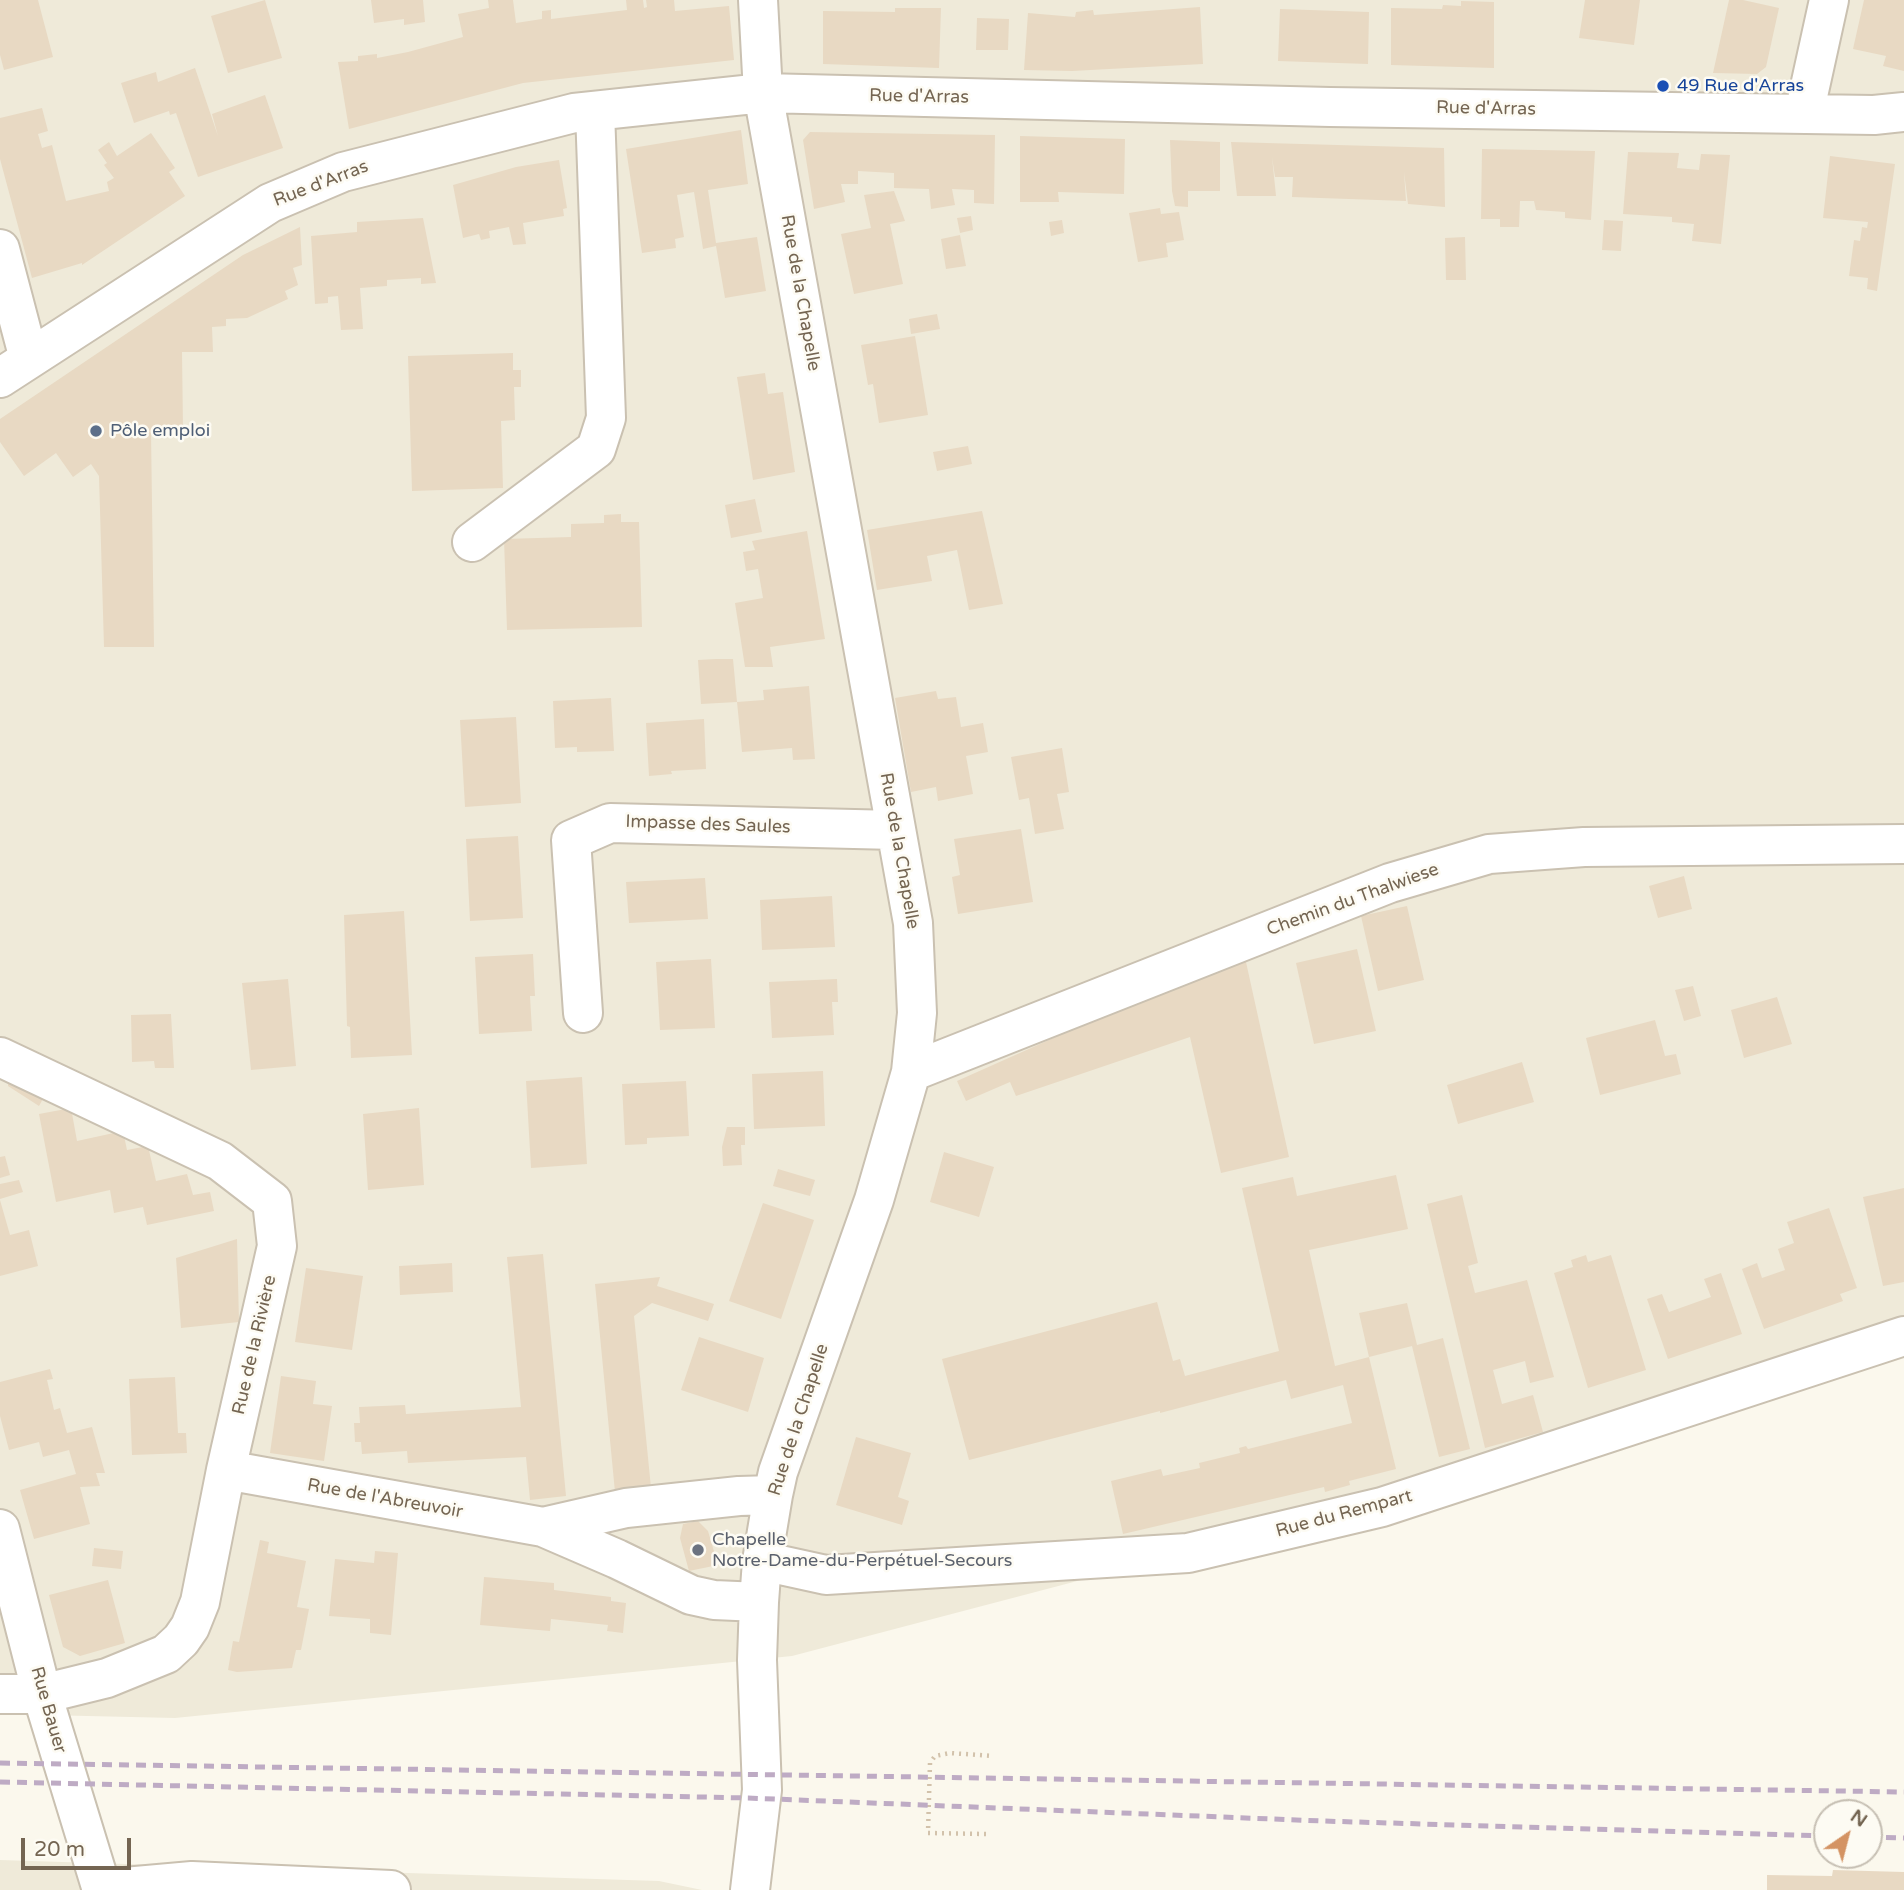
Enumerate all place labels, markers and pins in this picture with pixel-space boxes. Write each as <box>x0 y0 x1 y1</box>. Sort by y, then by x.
place label: 49 Rue d'Arras <box>1677 75 1804 97</box>
marker: 49 Rue d'Arras <box>1655 78 1671 94</box>
place label: Pôle emploi <box>110 420 210 442</box>
marker: Pôle emploi <box>88 423 104 439</box>
place label: Chapelle Notre-Dame-du-Perpétuel-Secours <box>712 1529 1012 1572</box>
marker: Chapelle Notre-Dame-du-Perpétuel-Secours <box>690 1542 706 1558</box>

